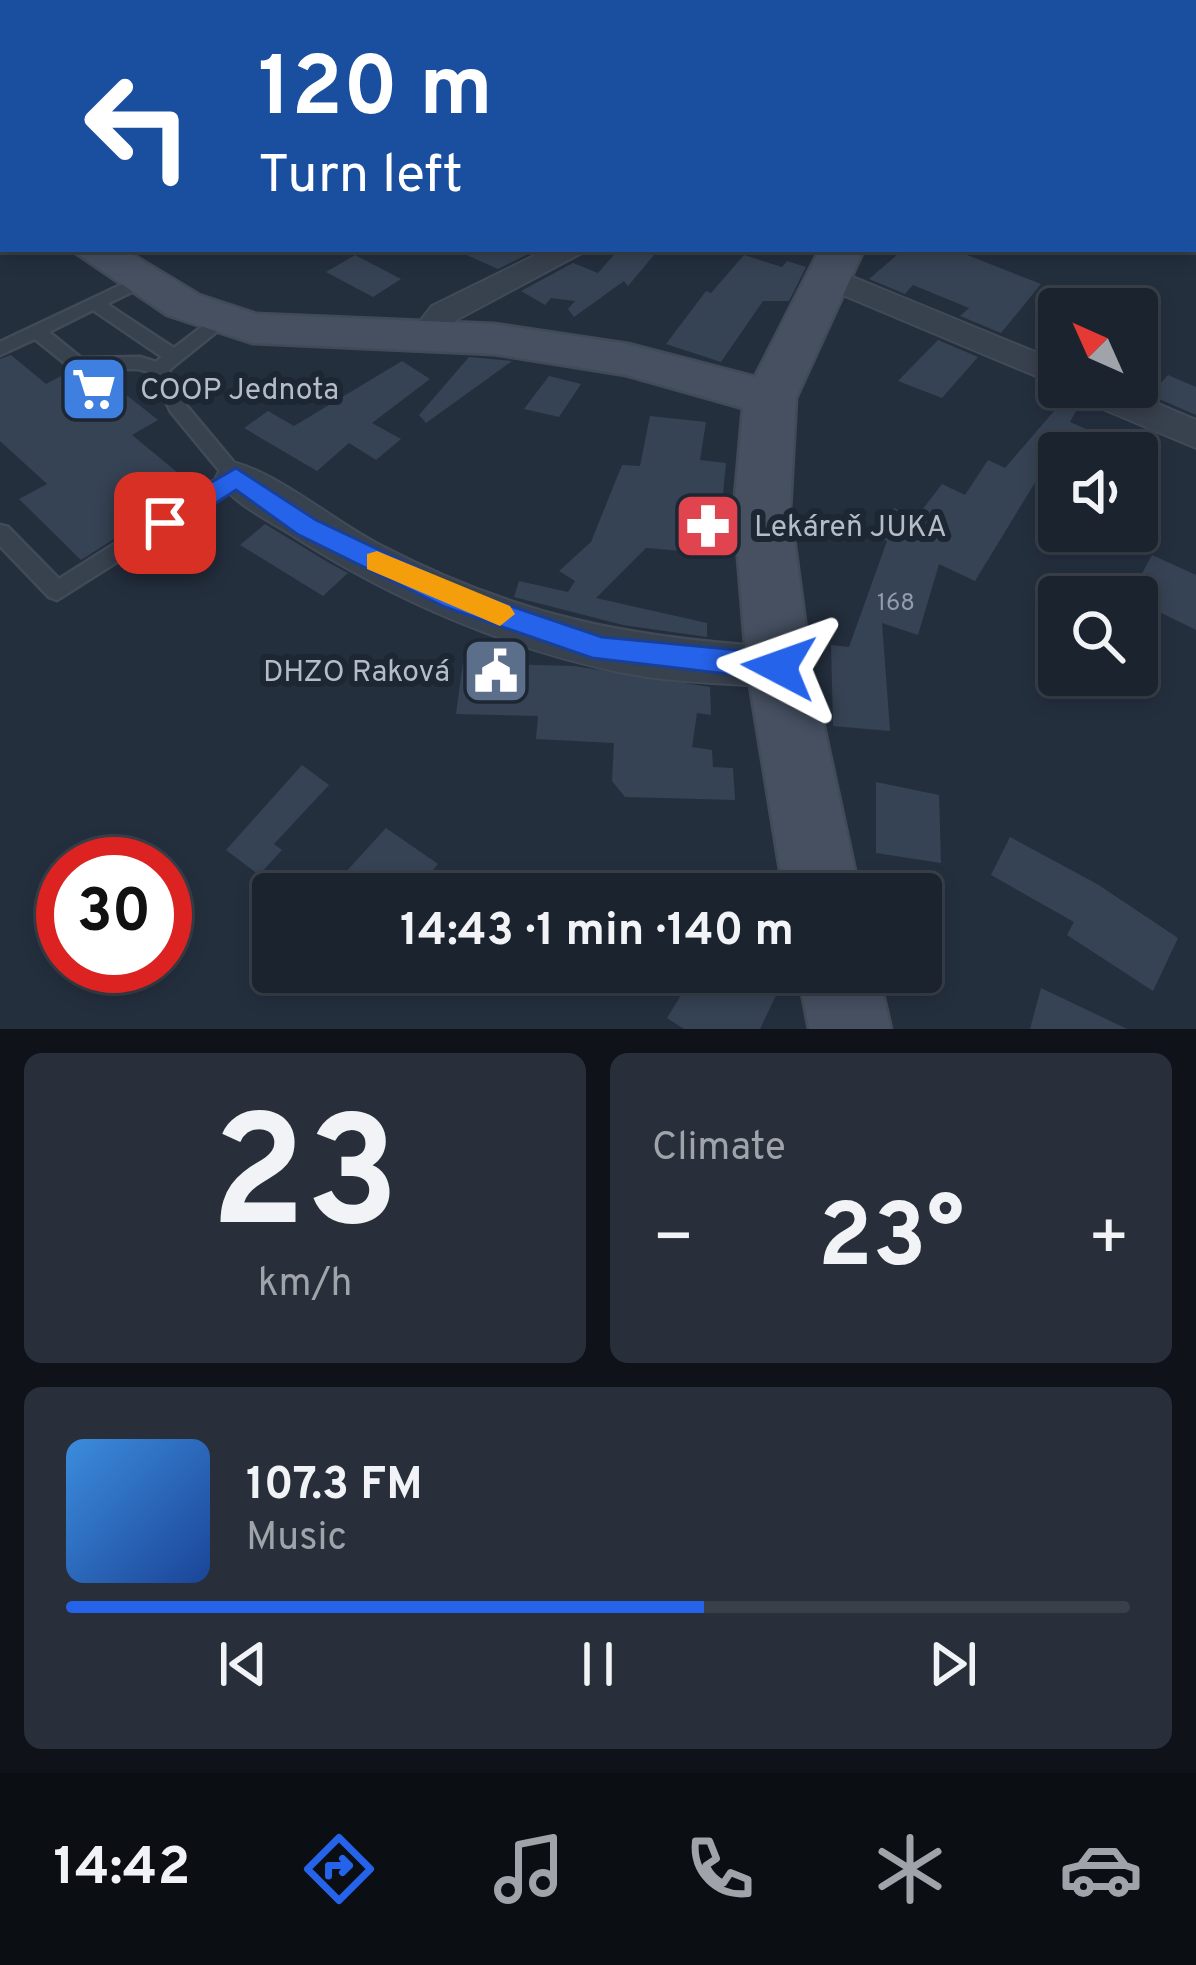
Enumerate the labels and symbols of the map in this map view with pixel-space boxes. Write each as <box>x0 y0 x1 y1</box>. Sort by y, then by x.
north arrow <box>1038 288 1158 408</box>
supermarket icon: COOP Jednota <box>59 354 129 424</box>
place label: COOP Jednota <box>140 373 339 410</box>
pin <box>114 472 216 574</box>
pharmacy icon: Lekáreň JUKA <box>673 491 743 561</box>
place label: Lekáreň JUKA <box>754 510 947 547</box>
house number: 168 <box>877 589 915 619</box>
position arrow <box>716 604 842 730</box>
public building icon: DHZO Raková <box>461 636 531 706</box>
place label: DHZO Raková <box>263 655 450 692</box>
speed limit sign: 30 <box>36 837 192 993</box>

